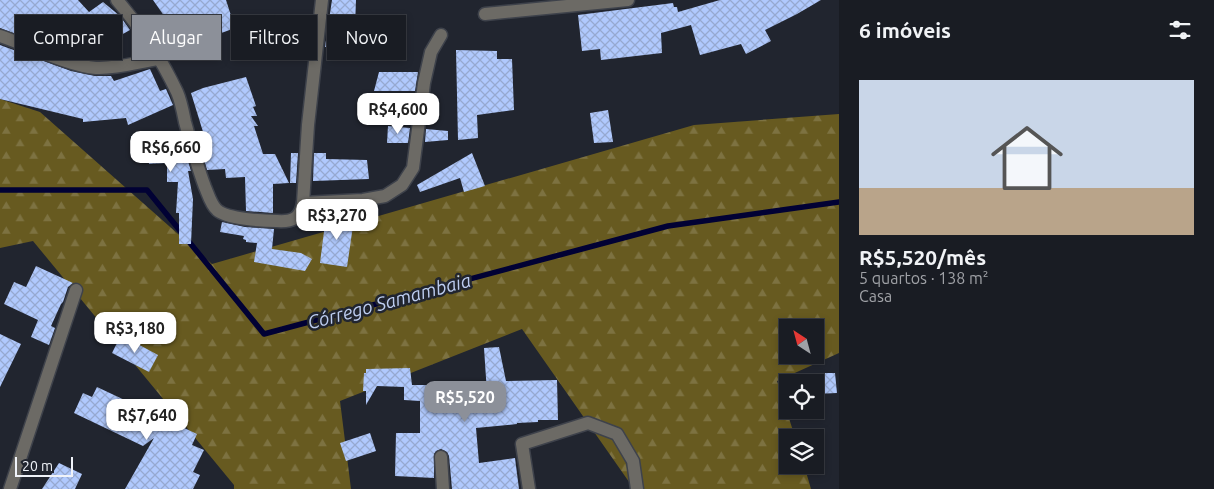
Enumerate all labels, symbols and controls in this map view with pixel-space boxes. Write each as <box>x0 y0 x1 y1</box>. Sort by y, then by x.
chip: Comprar <box>15 15 122 60</box>
chip: Alugar <box>132 15 221 60</box>
chip: Filtros <box>231 15 317 60</box>
chip: Novo <box>327 15 406 60</box>
icon: filters <box>1166 16 1194 44</box>
text: 6 imóveis <box>859 18 951 42</box>
pin: R$4,600 <box>352 92 444 135</box>
text: R$4,600 <box>368 100 428 118</box>
icon: home <box>982 113 1072 203</box>
pin: R$6,660 <box>125 130 217 173</box>
text: R$6,660 <box>141 138 201 156</box>
pin: R$3,270 <box>291 198 383 241</box>
text: R$3,270 <box>307 206 367 224</box>
text: R$5,520/mês <box>859 245 986 269</box>
water label: Córrego Samambaia <box>305 269 473 333</box>
text: 5 quartos · 138 m² <box>859 269 989 287</box>
text: Casa <box>859 287 892 305</box>
pin: R$3,180 <box>89 312 181 354</box>
text: R$3,180 <box>105 319 165 337</box>
north arrow <box>779 319 824 364</box>
map controls <box>779 319 824 474</box>
button: locate <box>779 374 824 419</box>
pin: R$5,520 <box>419 380 511 423</box>
text: R$5,520 <box>435 388 495 406</box>
pin: R$7,640 <box>101 398 193 441</box>
text: R$7,640 <box>117 406 177 424</box>
button: layers <box>779 429 824 474</box>
scale bar <box>15 454 72 477</box>
text: 20 m <box>22 458 53 474</box>

